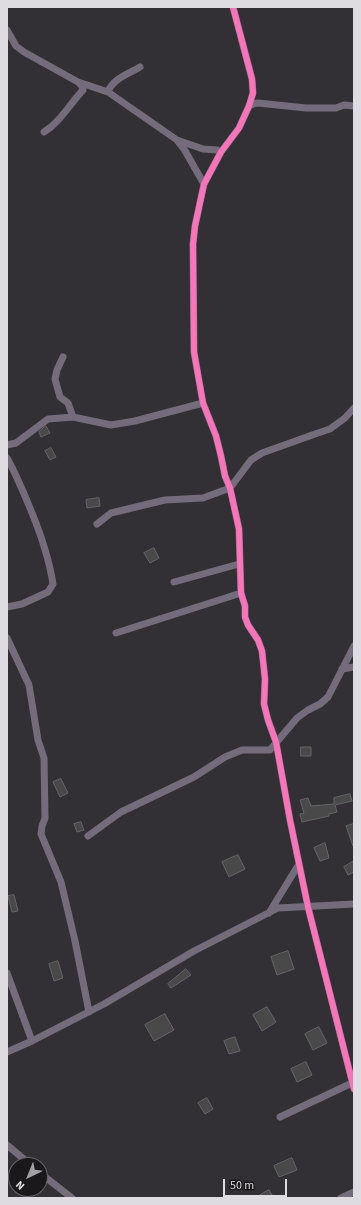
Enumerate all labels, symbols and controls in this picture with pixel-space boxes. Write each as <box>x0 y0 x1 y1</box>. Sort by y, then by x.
north arrow <box>8 1157 48 1197</box>
scale bar <box>225 1171 289 1197</box>
text: N <box>12 1177 28 1193</box>
text: 50 m <box>230 1177 254 1194</box>

